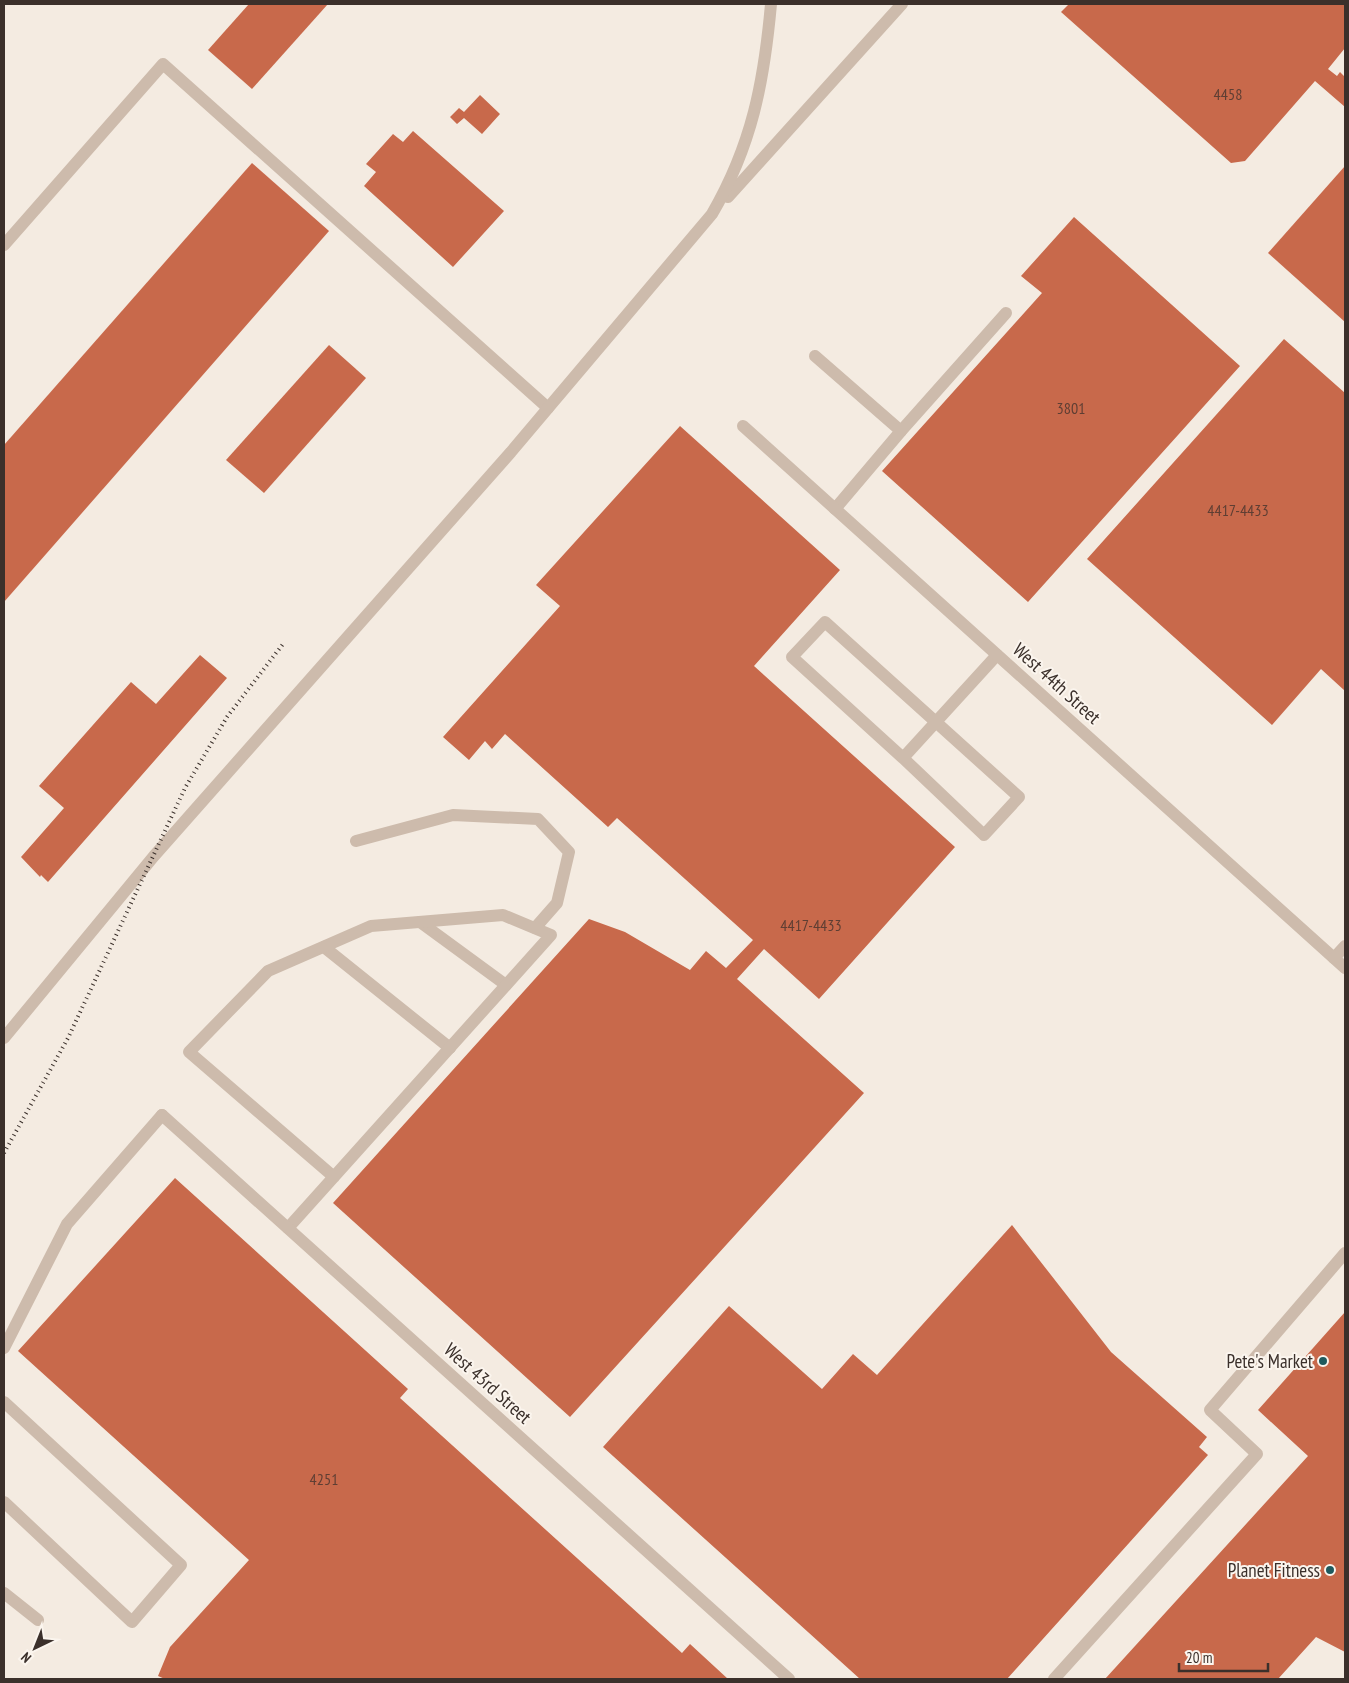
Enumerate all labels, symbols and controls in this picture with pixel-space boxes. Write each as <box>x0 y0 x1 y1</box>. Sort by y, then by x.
house number: 4458 <box>1214 84 1242 104</box>
house number: 3801 <box>1057 398 1085 418</box>
house number: 4417-4433 <box>1207 500 1269 520</box>
street label: West 44th Street <box>1008 637 1106 729</box>
house number: 4417-4433 <box>780 915 842 935</box>
street label: West 43rd Street <box>439 1337 537 1429</box>
place label: Pete's Market <box>1226 1349 1314 1373</box>
marker: Pete's Market <box>1317 1355 1329 1367</box>
house number: 4251 <box>310 1469 338 1489</box>
place label: Planet Fitness <box>1228 1558 1320 1582</box>
marker: Planet Fitness <box>1324 1564 1336 1576</box>
north arrow <box>10 1623 60 1673</box>
scale bar <box>1179 1640 1268 1672</box>
text: N <box>17 1648 35 1667</box>
text: 20 m <box>1186 1648 1212 1667</box>

